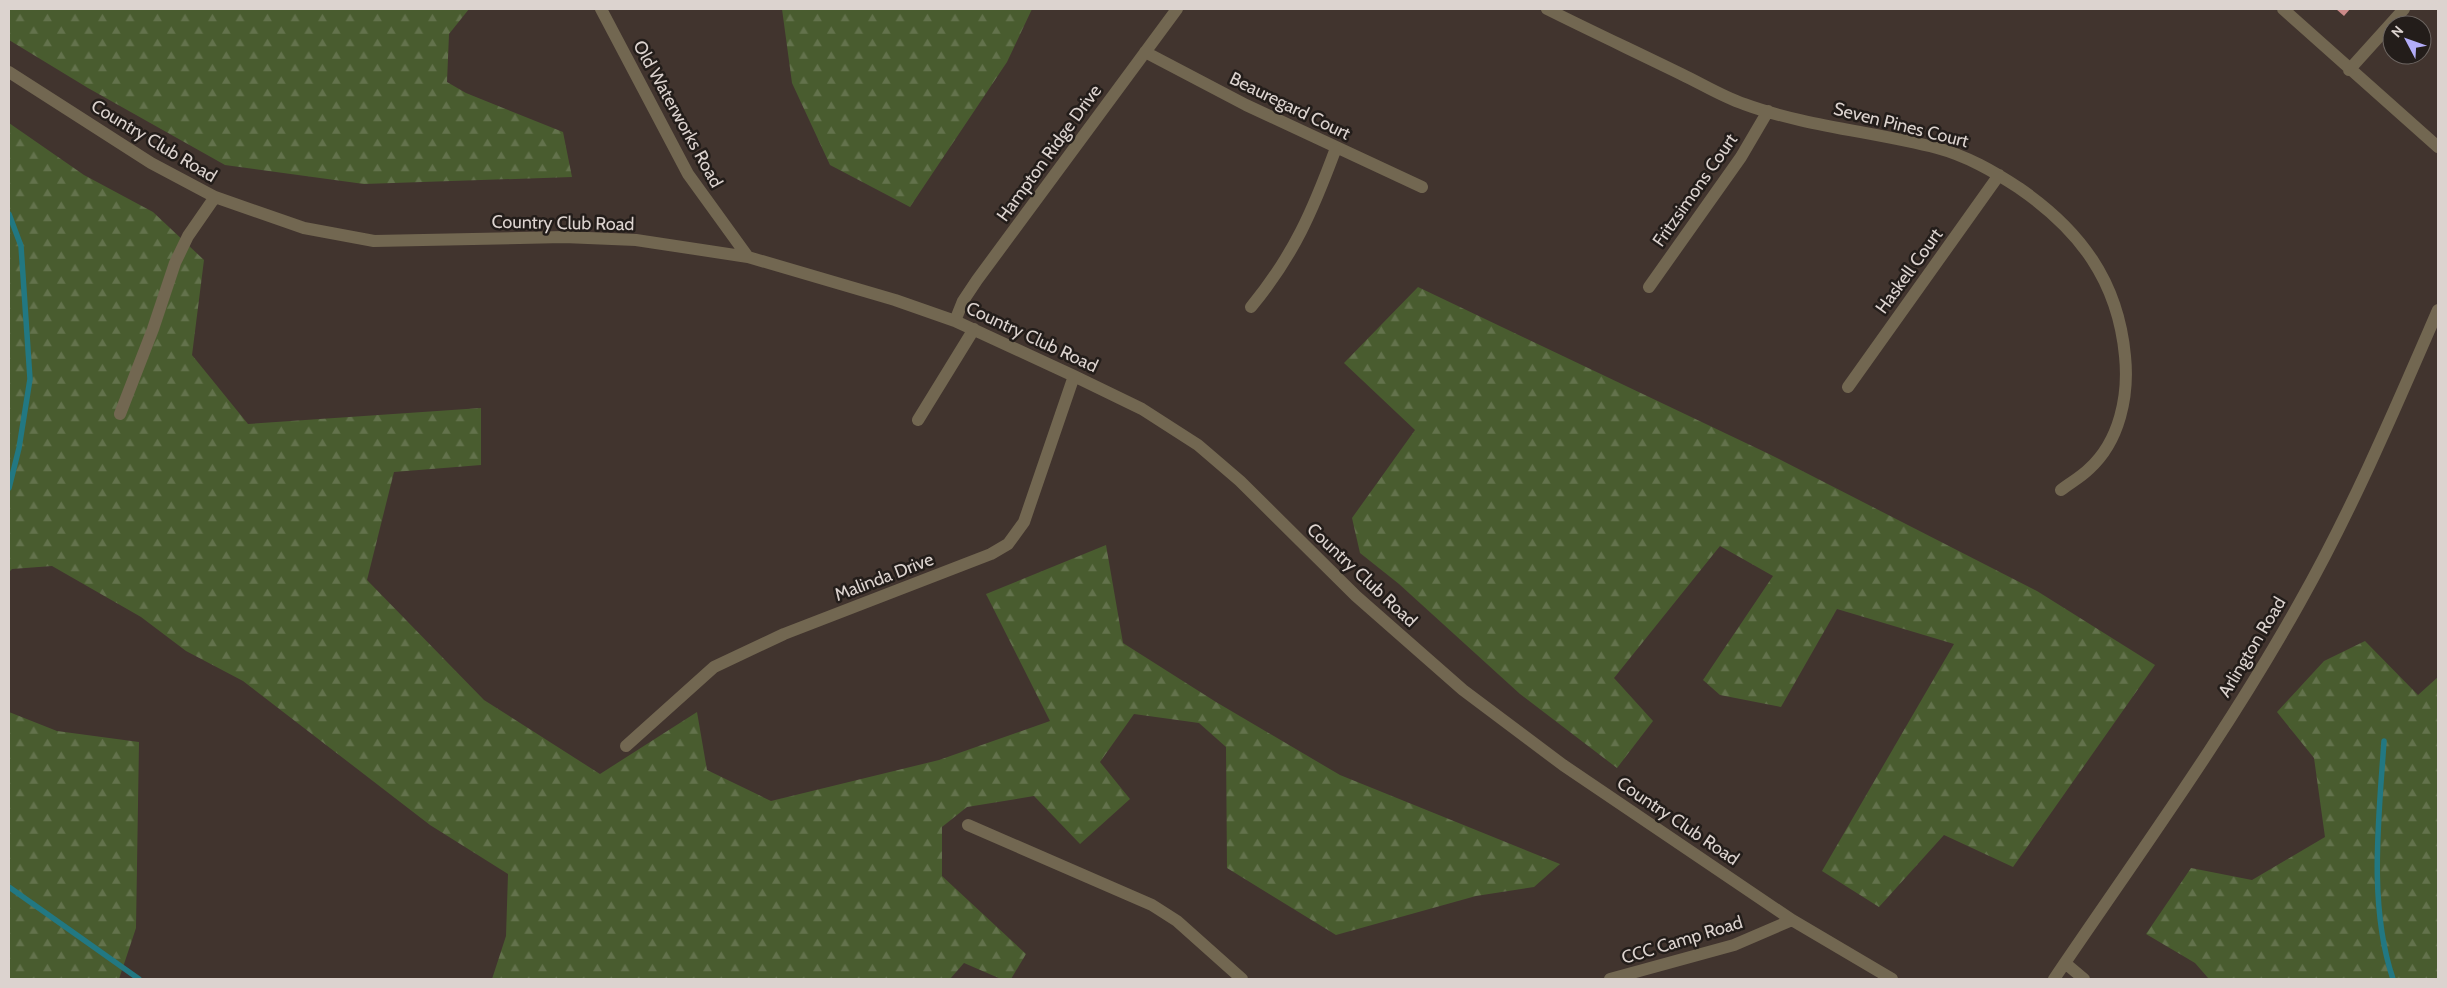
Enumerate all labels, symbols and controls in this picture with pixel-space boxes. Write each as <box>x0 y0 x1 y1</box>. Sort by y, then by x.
north arrow <box>2382 15 2432 65</box>
text: N <box>2387 22 2407 41</box>
street label: Old Waterworks Road <box>628 37 728 191</box>
street label: Beauregard Court <box>1226 67 1354 145</box>
street label: Hampton Ridge Drive <box>992 80 1106 226</box>
street label: Country Club Road <box>87 95 221 187</box>
street label: Seven Pines Court <box>1831 98 1971 152</box>
street label: Fritzsimons Court <box>1648 129 1742 251</box>
street label: Country Club Road <box>491 211 635 235</box>
street label: Haskell Court <box>1871 224 1947 318</box>
street label: Country Club Road <box>963 297 1101 377</box>
street label: Country Club Road <box>1302 518 1422 632</box>
street label: Malinda Drive <box>831 548 937 606</box>
street label: Arlington Road <box>2213 593 2291 701</box>
street label: Country Club Road <box>1613 772 1743 870</box>
street label: CCC Camp Road <box>1619 911 1745 969</box>

